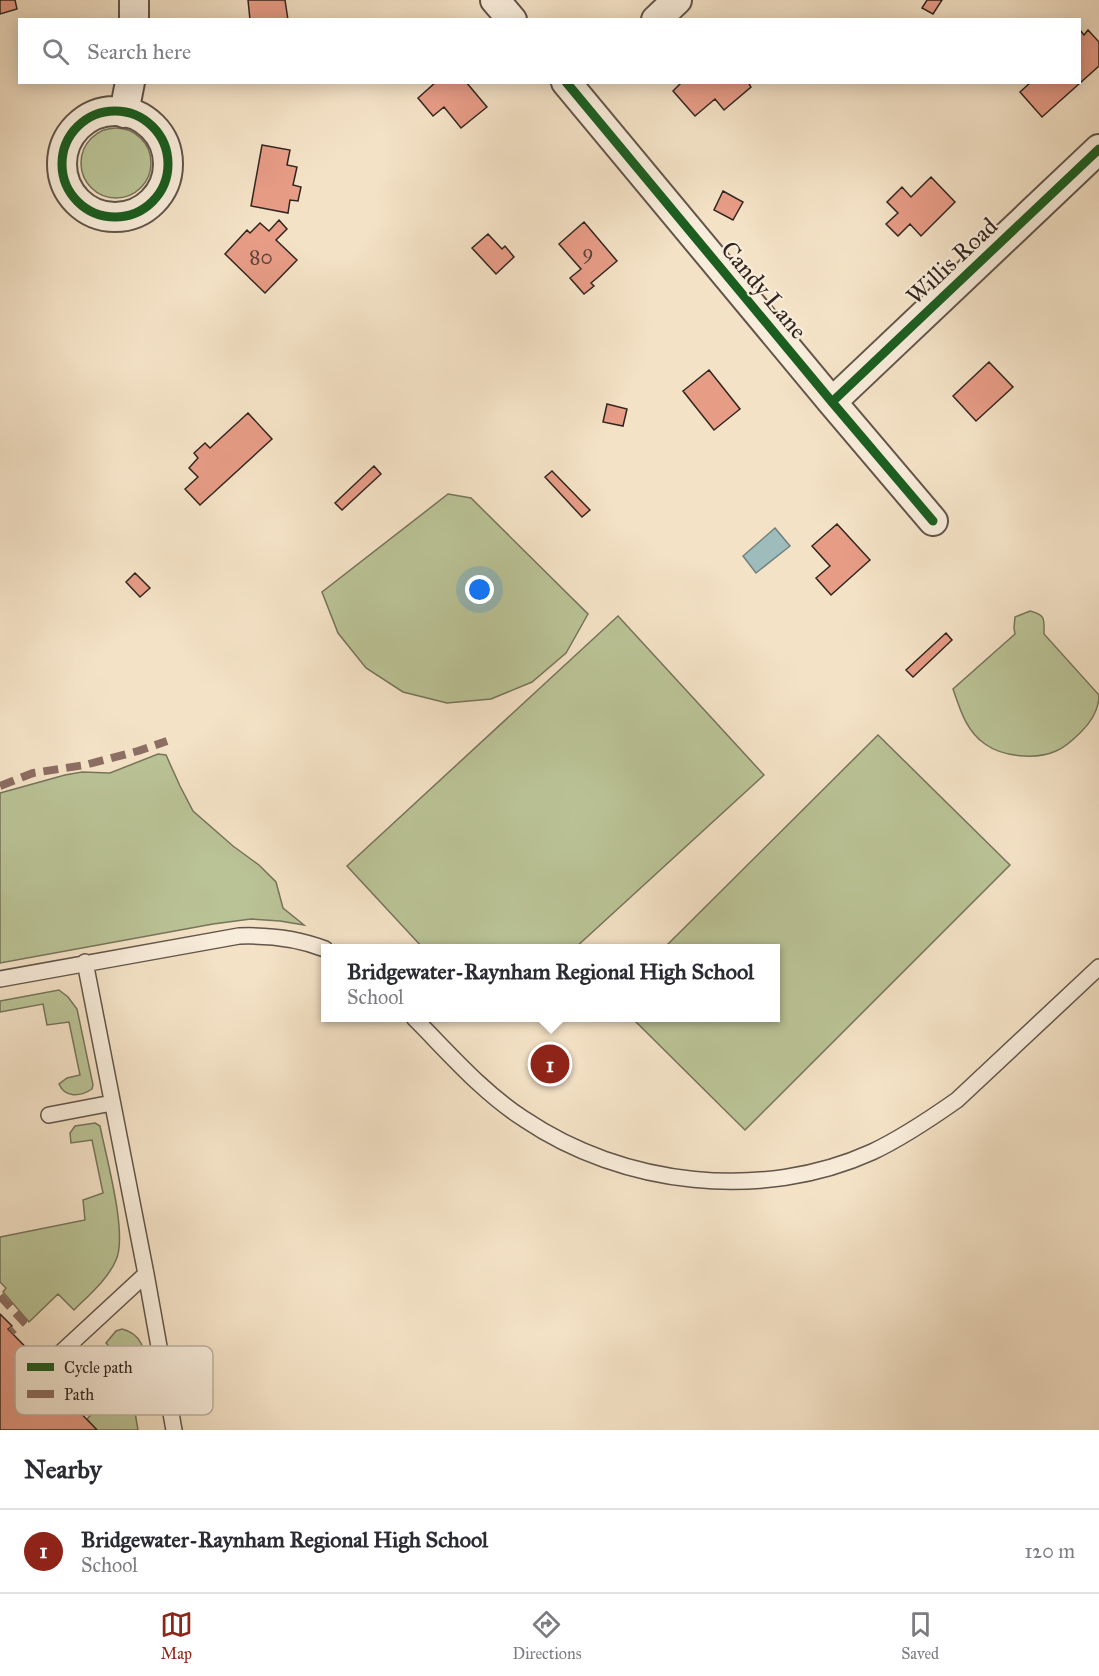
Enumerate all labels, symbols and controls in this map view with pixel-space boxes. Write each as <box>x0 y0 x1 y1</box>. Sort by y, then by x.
search box <box>18 18 1081 84</box>
icon: search <box>39 35 72 68</box>
text: Search here <box>87 38 191 65</box>
street label: Willis Road <box>900 211 1004 311</box>
street label: Candy Lane <box>714 235 814 345</box>
house number: 9 <box>582 239 594 265</box>
house number: 80 <box>249 244 273 270</box>
your location <box>465 575 494 604</box>
popup <box>321 944 780 1022</box>
text: Bridgewater-Raynham Regional High School <box>347 958 754 985</box>
text: School <box>347 985 404 1009</box>
pin: 1 <box>530 1042 570 1086</box>
legend <box>15 1346 213 1415</box>
text: Cycle path <box>64 1358 133 1377</box>
text: Path <box>64 1385 94 1404</box>
text: Nearby <box>24 1453 102 1485</box>
text: Bridgewater-Raynham Regional High School <box>81 1526 488 1553</box>
text: 1 <box>40 1539 47 1563</box>
text: 120 m <box>1024 1539 1075 1563</box>
text: School <box>81 1553 138 1577</box>
tab: Map <box>160 1608 193 1663</box>
tab: Directions <box>513 1608 581 1663</box>
tab: Saved <box>901 1608 939 1663</box>

